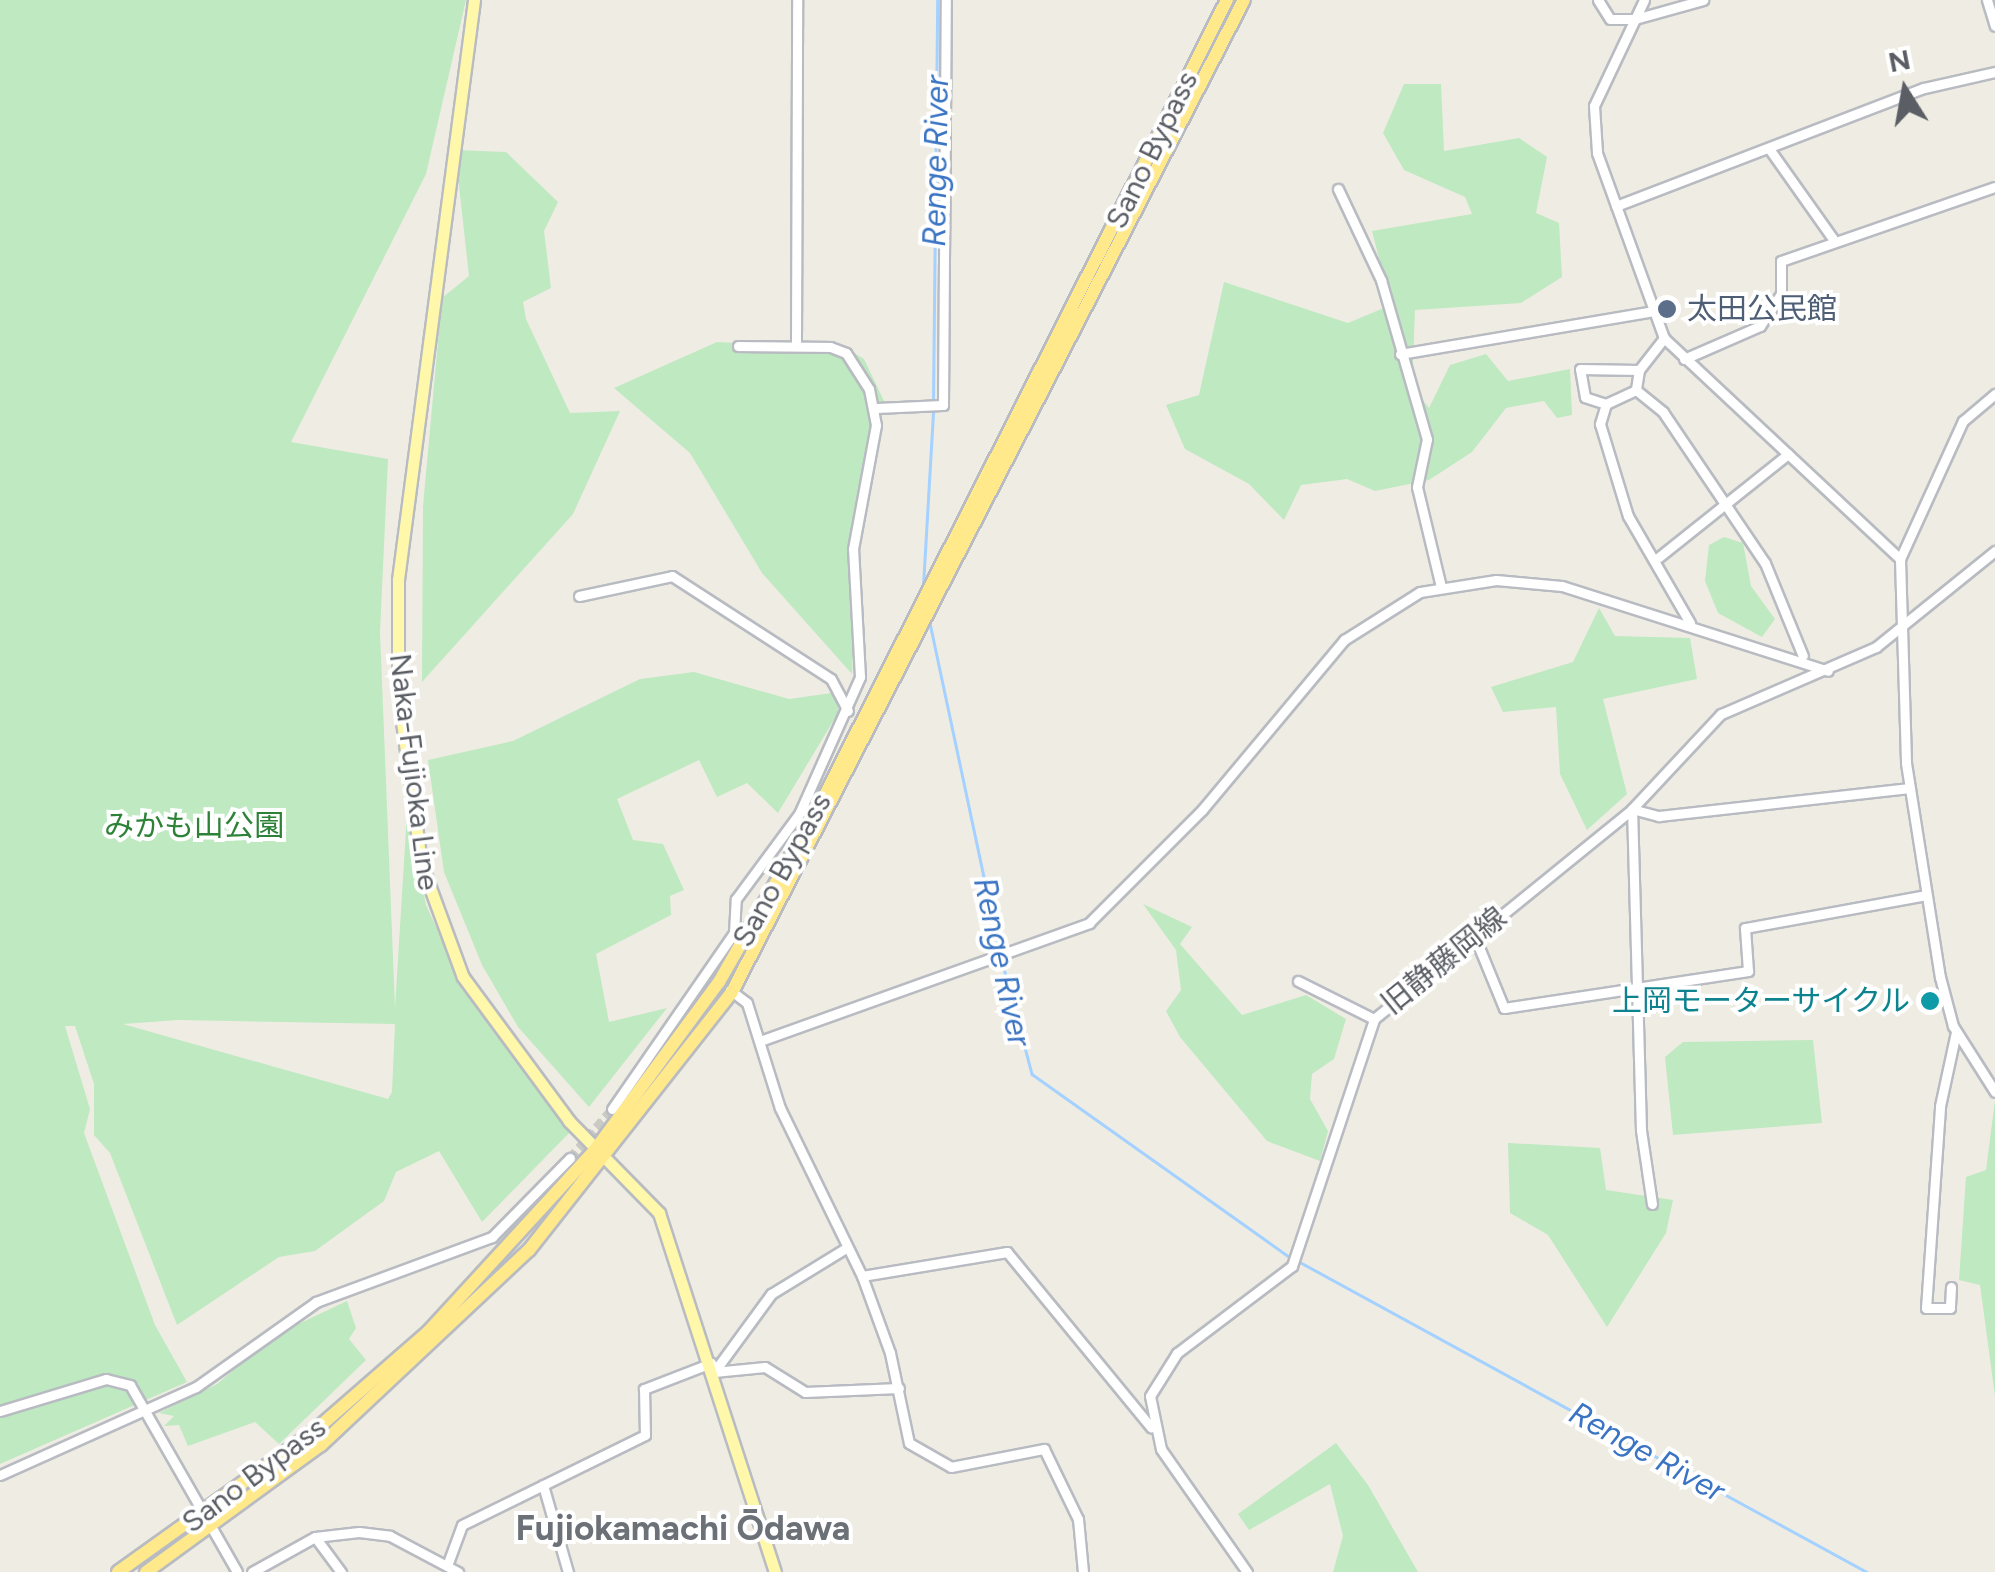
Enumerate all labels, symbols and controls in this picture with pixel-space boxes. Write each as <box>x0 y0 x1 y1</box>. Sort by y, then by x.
north arrow <box>1855 40 1955 140</box>
text: N <box>1885 42 1913 79</box>
street label: Sano Bypass <box>1098 66 1206 234</box>
water label: Renge River <box>915 75 957 247</box>
place label: 太田公民館 <box>1687 291 1837 327</box>
marker: 太田公民館 <box>1656 298 1678 320</box>
street label: Naka-Fujioka Line <box>382 652 446 892</box>
street label: Sano Bypass <box>725 787 839 953</box>
park label: みかも山公園 <box>104 808 284 844</box>
water label: Renge River <box>965 874 1039 1050</box>
street label: 旧静藤岡線 <box>1374 900 1514 1022</box>
place label: 上岡モーターサイクル <box>1610 983 1910 1019</box>
marker: 上岡モーターサイクル <box>1919 990 1941 1012</box>
water label: Renge River <box>1563 1394 1731 1510</box>
street label: Sano Bypass <box>175 1409 333 1541</box>
district label: Fujiokamachi Ōdawa <box>516 1507 850 1549</box>

